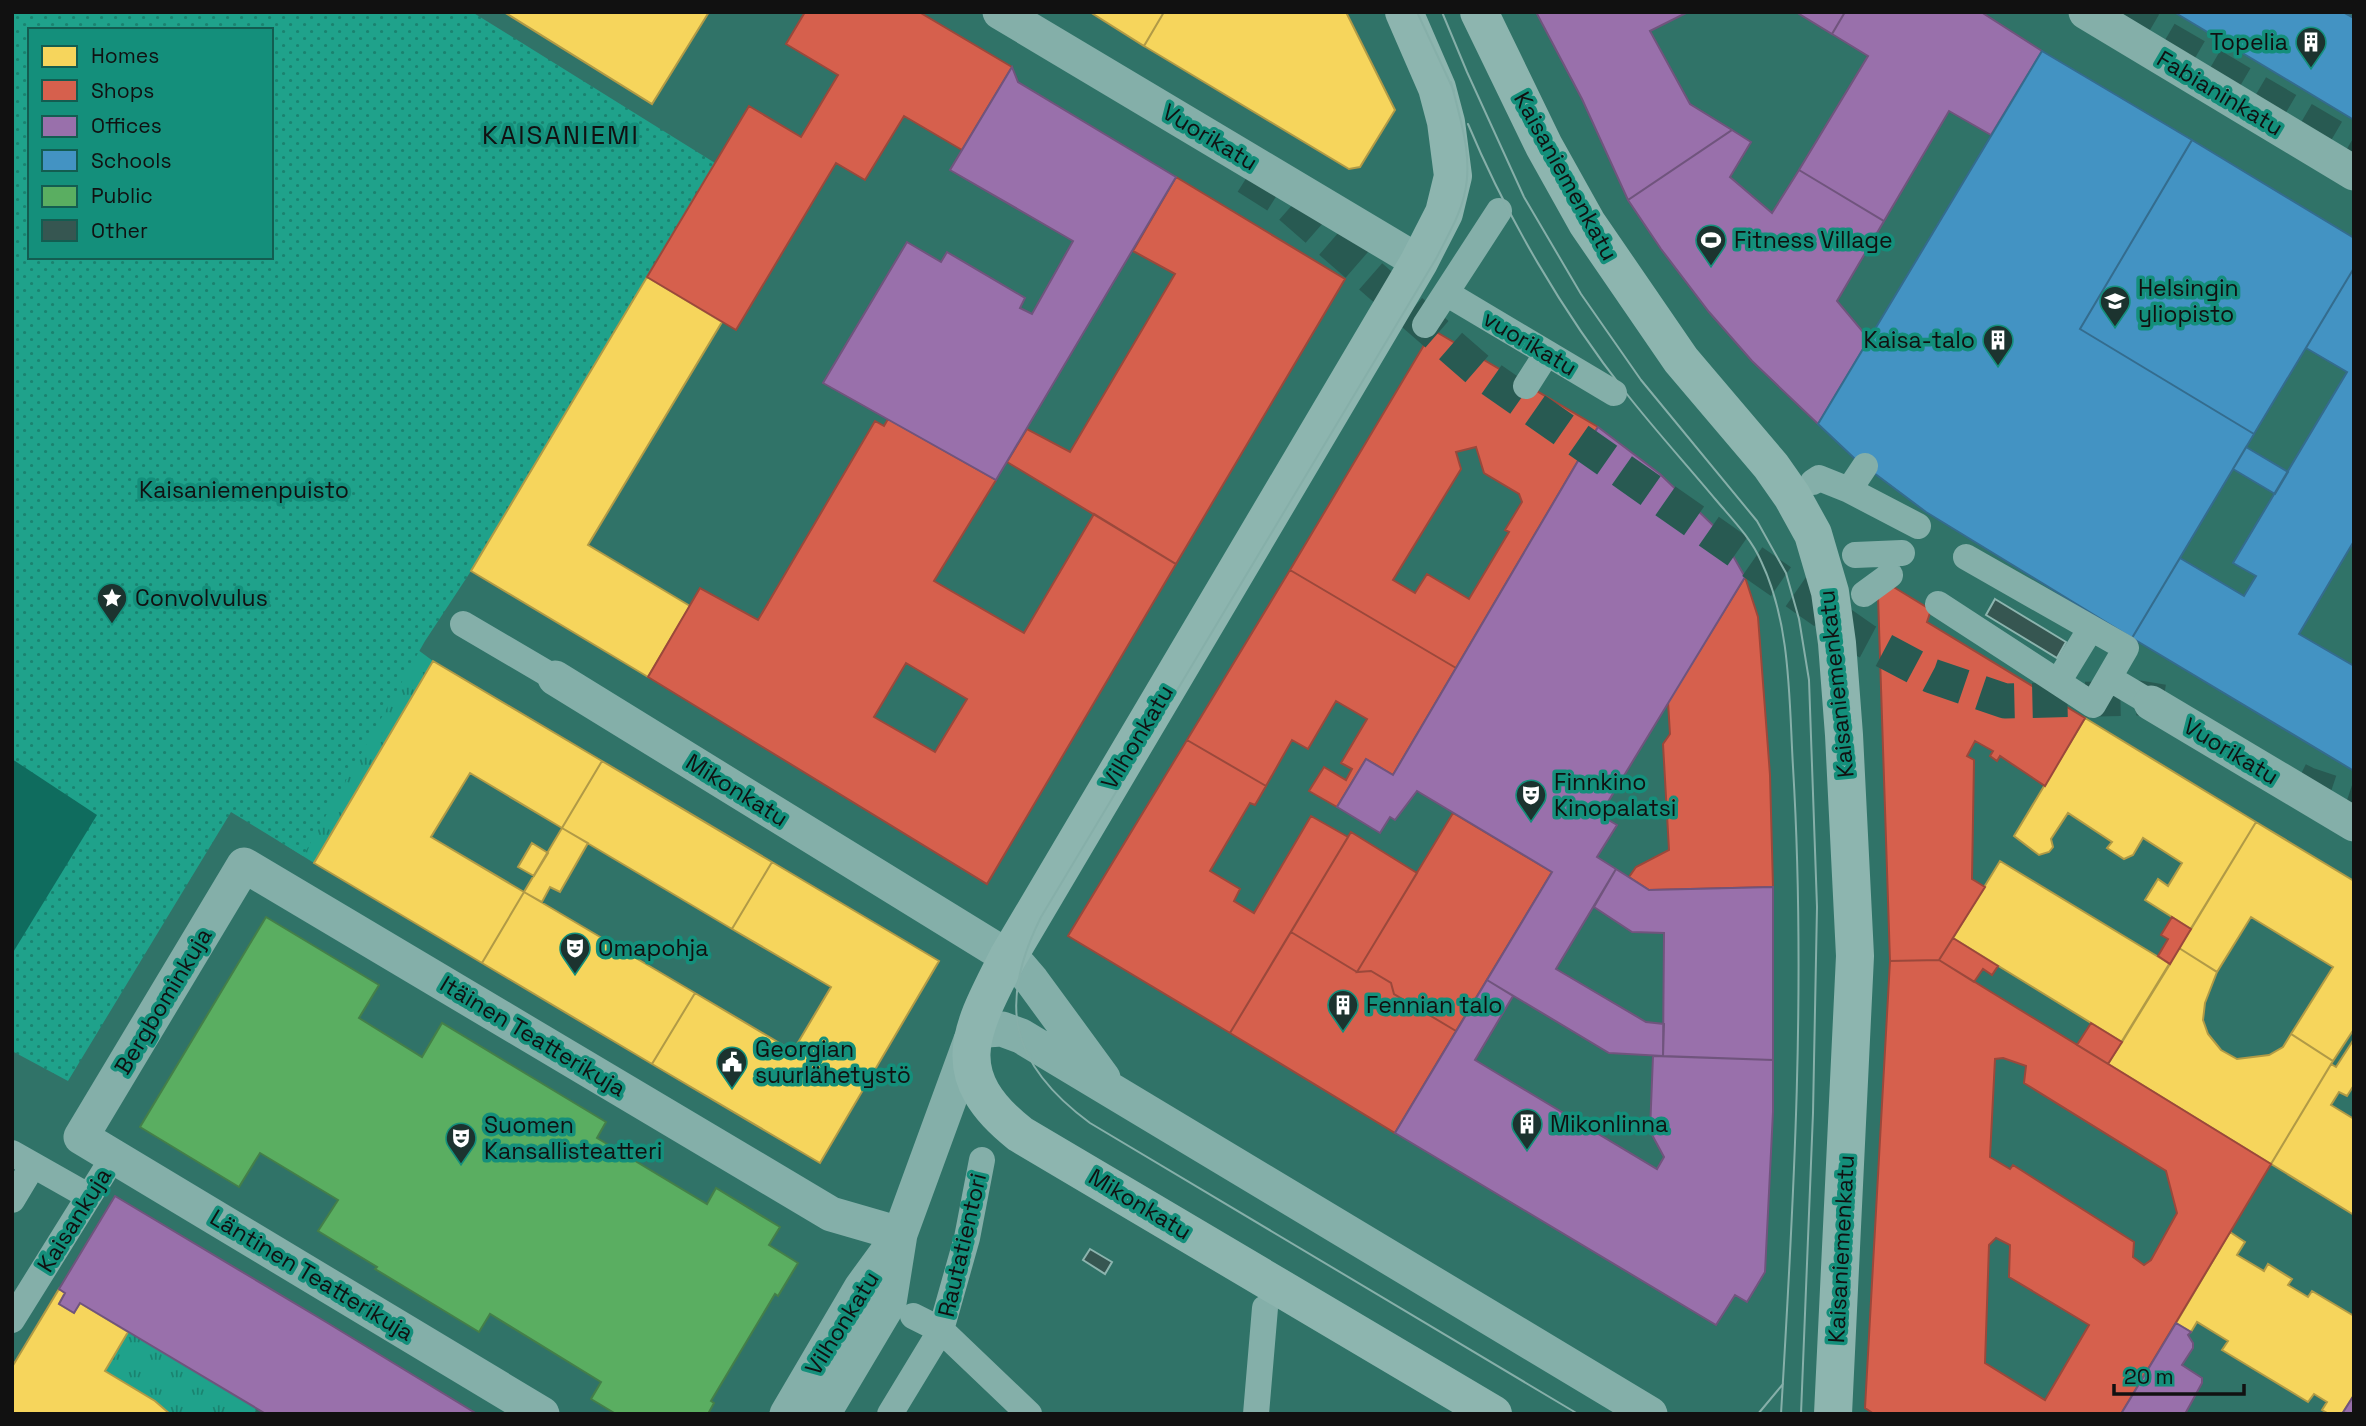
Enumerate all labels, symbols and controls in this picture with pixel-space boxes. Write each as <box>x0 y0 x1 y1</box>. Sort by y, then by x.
building icon: Topelia <box>2294 25 2328 69</box>
place label: Topelia <box>2210 27 2288 57</box>
legend <box>28 28 273 259</box>
text: Homes <box>91 42 159 69</box>
street label: Fabianinkatu <box>2151 44 2289 142</box>
text: Shops <box>91 77 154 104</box>
street label: Kaisaniemenkatu <box>1507 86 1625 266</box>
street label: Vuorikatu <box>1157 97 1263 177</box>
text: Offices <box>91 112 162 139</box>
district label: KAISANIEMI <box>482 118 640 152</box>
text: Schools <box>91 147 171 174</box>
text: Public <box>91 182 153 209</box>
text: Other <box>91 217 148 244</box>
sports icon: Fitness Village <box>1694 223 1728 267</box>
place label: Fitness Village <box>1734 225 1893 255</box>
place label: Helsingin yliopisto <box>2138 273 2239 329</box>
school or university icon: Helsingin yliopisto <box>2098 284 2132 328</box>
street label: vuorikatu <box>1478 303 1582 383</box>
building icon: Kaisa-talo <box>1981 323 2015 367</box>
place label: Kaisa-talo <box>1864 325 1975 355</box>
park label: Kaisaniemenpuisto <box>139 475 349 505</box>
place icon: Convolvulus <box>95 581 129 625</box>
place label: Convolvulus <box>135 583 268 613</box>
street label: Kaisaniemenkatu <box>1811 589 1861 779</box>
street label: Vilhonkatu <box>1094 679 1180 795</box>
street label: Vuorikatu <box>2178 711 2284 791</box>
street label: Mikonkatu <box>680 747 794 833</box>
place label: Finnkino Kinopalatsi <box>1554 767 1676 823</box>
theatre icon: Finnkino Kinopalatsi <box>1514 778 1548 822</box>
street label: Bergbominkuja <box>107 922 219 1080</box>
theatre icon: Omapohja <box>558 931 592 975</box>
place label: Omapohja <box>598 933 708 963</box>
street label: Itäinen Teatterikuja <box>435 969 631 1103</box>
building icon: Fennian talo <box>1326 988 1360 1032</box>
place label: Fennian talo <box>1366 990 1503 1020</box>
place label: Georgian suurlähetystö <box>755 1034 911 1090</box>
public building icon: Georgian suurlähetystö <box>715 1045 749 1089</box>
building icon: Mikonlinna <box>1510 1107 1544 1151</box>
place label: Mikonlinna <box>1550 1109 1668 1139</box>
place label: Suomen Kansallisteatteri <box>484 1110 662 1166</box>
theatre icon: Suomen Kansallisteatteri <box>444 1121 478 1165</box>
street label: Kaisaniemenkatu <box>1821 1154 1861 1344</box>
street label: Kaisankuja <box>30 1162 118 1278</box>
street label: Mikonkatu <box>1083 1162 1197 1246</box>
street label: Rautatientori <box>931 1170 993 1320</box>
street label: Läntinen Teatterikuja <box>205 1202 419 1348</box>
street label: Vilhonkatu <box>798 1265 886 1381</box>
scale bar <box>2114 1352 2244 1396</box>
text: 20 m <box>2124 1363 2174 1390</box>

